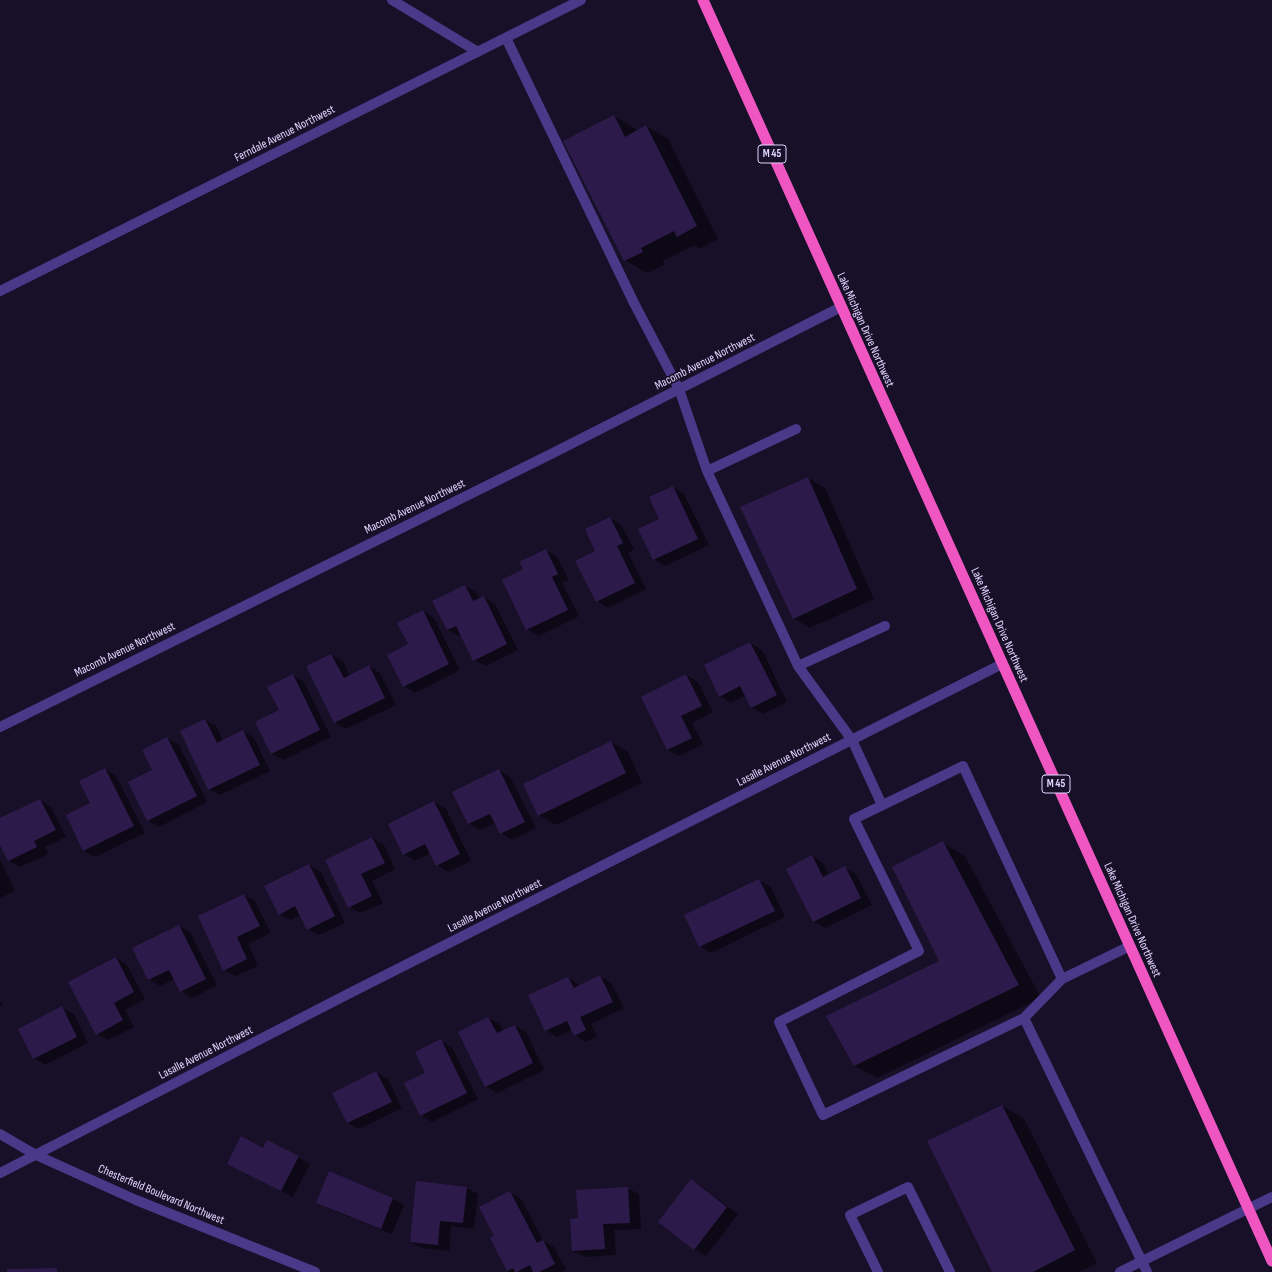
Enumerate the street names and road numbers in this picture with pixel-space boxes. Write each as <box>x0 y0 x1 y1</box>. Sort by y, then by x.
street label: Ferndale Avenue Northwest <box>232 102 338 166</box>
road number: M 45 <box>758 145 786 163</box>
street label: Lake Michigan Drive Northwest <box>833 271 897 389</box>
street label: Macomb Avenue Northwest <box>653 331 757 393</box>
street label: Macomb Avenue Northwest <box>362 476 468 538</box>
street label: Lake Michigan Drive Northwest <box>967 566 1031 684</box>
street label: Macomb Avenue Northwest <box>72 619 178 681</box>
street label: Lasalle Avenue Northwest <box>735 730 833 790</box>
road number: M 45 <box>1042 775 1070 793</box>
street label: Lake Michigan Drive Northwest <box>1100 861 1164 979</box>
street label: Lasalle Avenue Northwest <box>446 876 544 936</box>
street label: Lasalle Avenue Northwest <box>157 1023 255 1083</box>
street label: Chesterfield Boulevard Northwest <box>96 1162 226 1228</box>

